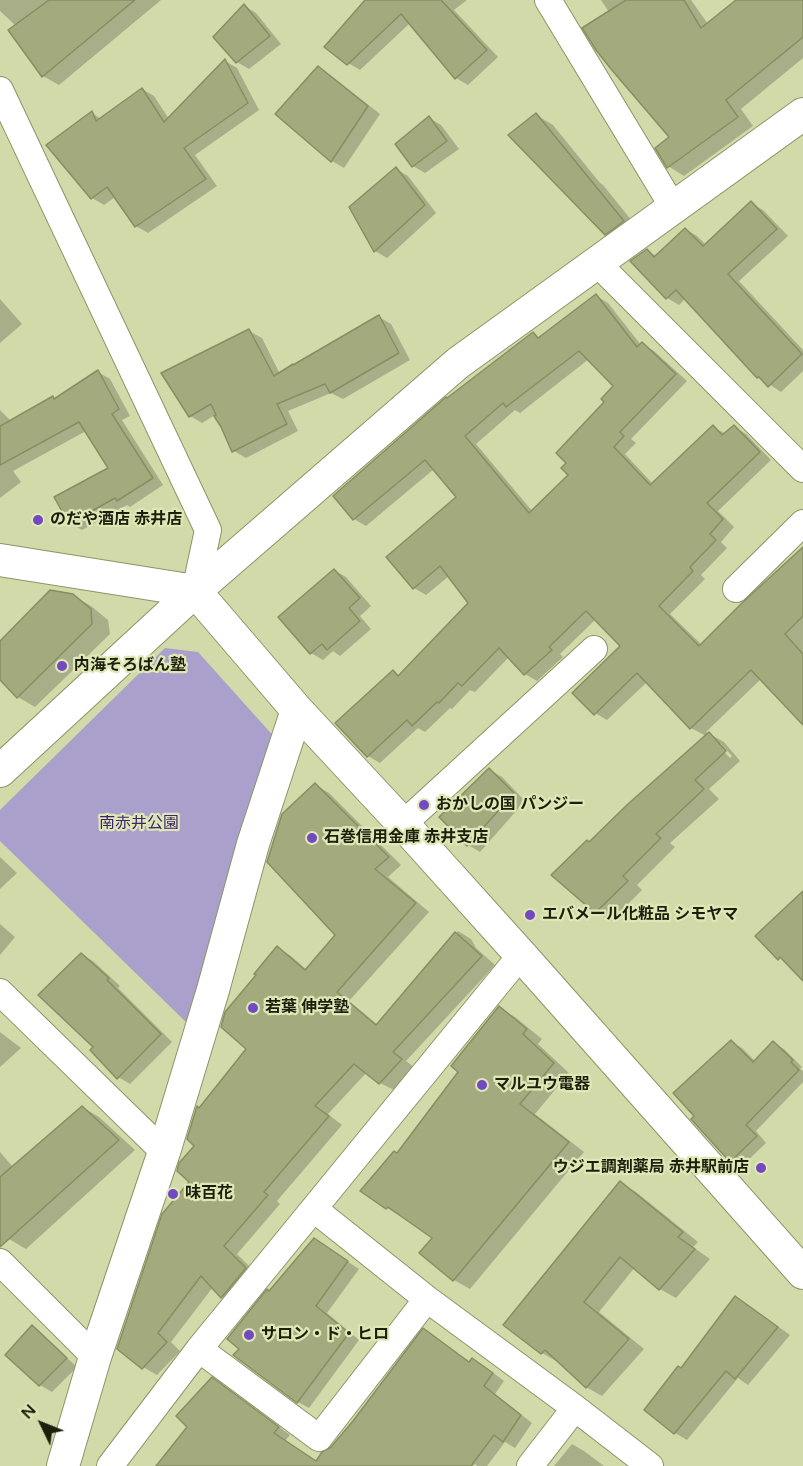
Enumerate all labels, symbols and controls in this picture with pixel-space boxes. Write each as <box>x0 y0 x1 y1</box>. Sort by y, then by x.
place label: のだや酒店 赤井店 <box>50 510 182 530</box>
marker: のだや酒店 赤井店 <box>31 513 45 527</box>
place label: 内海そろばん塾 <box>74 656 186 676</box>
marker: 内海そろばん塾 <box>55 659 69 673</box>
place label: おかしの国 パンジー <box>436 795 584 815</box>
marker: おかしの国 パンジー <box>417 798 431 812</box>
park label: 南赤井公園 <box>99 814 179 834</box>
place label: 石巻信用金庫 赤井支店 <box>324 828 488 848</box>
marker: 石巻信用金庫 赤井支店 <box>305 831 319 845</box>
place label: エバメール化粧品 シモヤマ <box>542 905 738 925</box>
marker: エバメール化粧品 シモヤマ <box>523 908 537 922</box>
place label: 若葉 伸学塾 <box>265 998 349 1018</box>
marker: 若葉 伸学塾 <box>246 1001 260 1015</box>
place label: マルユウ電器 <box>494 1075 590 1095</box>
marker: マルユウ電器 <box>475 1078 489 1092</box>
place label: ウジエ調剤薬局 赤井駅前店 <box>553 1158 749 1178</box>
marker: ウジエ調剤薬局 赤井駅前店 <box>754 1161 768 1175</box>
place label: 味百花 <box>185 1184 233 1204</box>
marker: 味百花 <box>166 1187 180 1201</box>
place label: サロン・ド・ヒロ <box>261 1325 389 1345</box>
marker: サロン・ド・ヒロ <box>242 1328 256 1342</box>
north arrow <box>12 1394 72 1454</box>
text: N <box>17 1400 41 1423</box>

